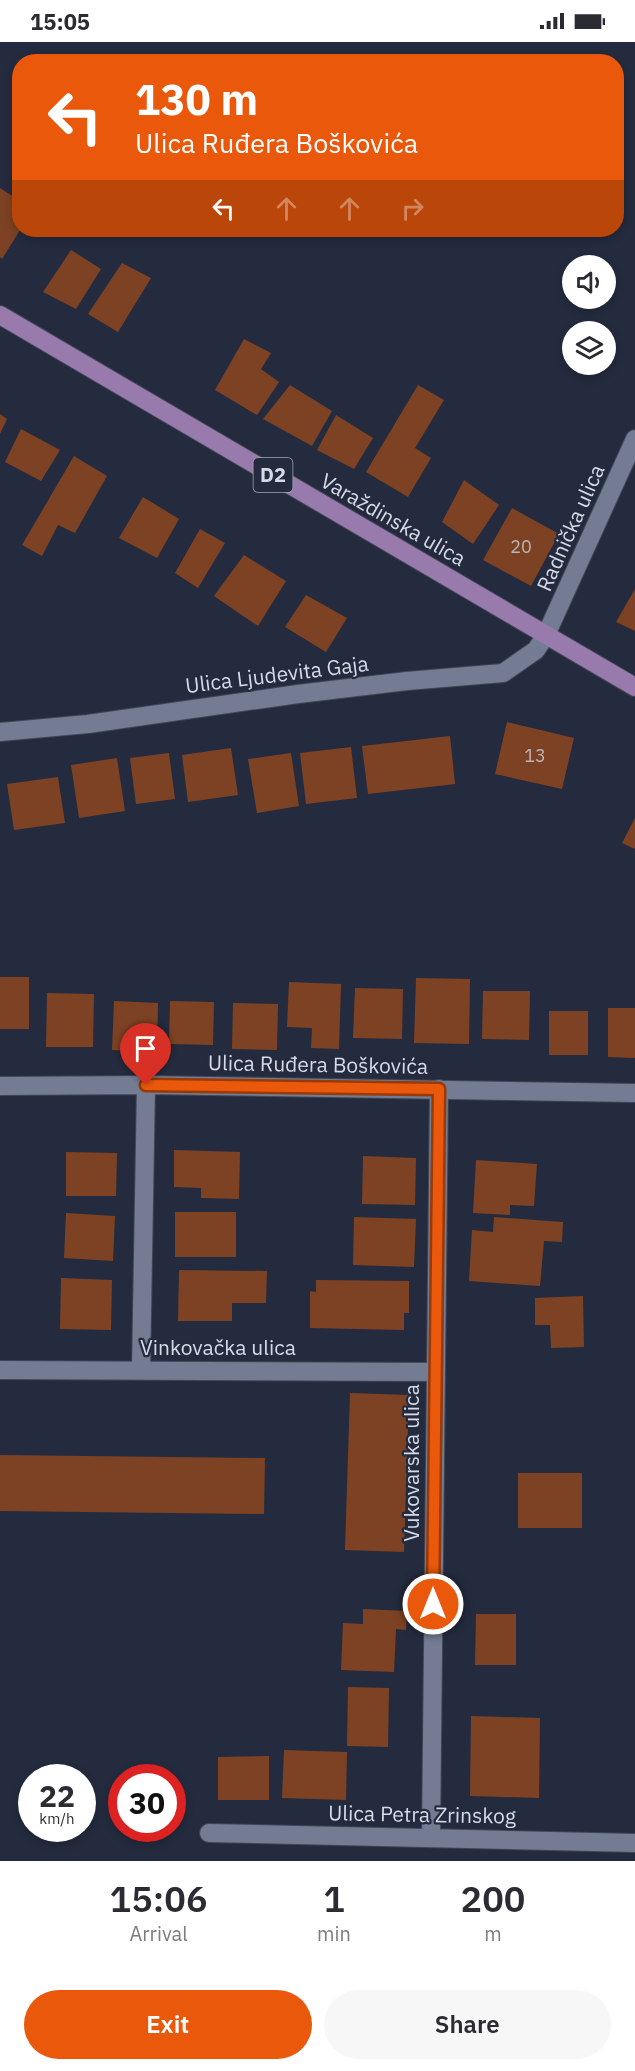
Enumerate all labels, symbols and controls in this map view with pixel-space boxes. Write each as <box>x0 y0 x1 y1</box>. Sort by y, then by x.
text: 15:05 <box>30 7 90 36</box>
text: 130 m <box>135 72 258 127</box>
icon: left <box>36 78 114 156</box>
text: Ulica Ruđera Boškovića <box>135 125 418 160</box>
icon: left <box>207 192 240 225</box>
icon: ahead <box>270 192 303 225</box>
icon: ahead <box>333 192 366 225</box>
icon: right <box>396 192 429 225</box>
map controls <box>562 255 616 375</box>
button: sound <box>562 255 616 309</box>
button: layers <box>562 321 616 375</box>
road number: D2 <box>254 458 292 492</box>
street label: Radnička ulica <box>530 460 611 595</box>
street label: Varaždinska ulica <box>316 466 471 572</box>
house number: 20 <box>510 535 532 558</box>
street label: Ulica Ljudevita Gaja <box>184 649 370 699</box>
house number: 13 <box>524 744 546 767</box>
pin <box>120 1023 171 1085</box>
icon: arrive <box>129 1032 162 1065</box>
street label: Ulica Ruđera Boškovića <box>208 1048 428 1080</box>
street label: Vinkovačka ulica <box>140 1333 296 1361</box>
street label: Vukovarska ulica <box>397 1384 425 1542</box>
position arrow <box>401 1572 465 1636</box>
speed limit sign: 30 <box>108 1764 186 1842</box>
text: 22 <box>39 1776 75 1815</box>
street label: Ulica Petra Zrinskog <box>328 1798 516 1830</box>
text: km/h <box>39 1809 75 1828</box>
text: 15:06 <box>110 1875 208 1922</box>
text: 1 <box>323 1875 345 1922</box>
text: 200 <box>461 1875 525 1922</box>
text: Arrival <box>129 1920 188 1947</box>
text: min <box>317 1920 351 1947</box>
text: m <box>484 1920 502 1947</box>
button: Exit <box>24 1990 312 2059</box>
button: Share <box>324 1990 611 2059</box>

